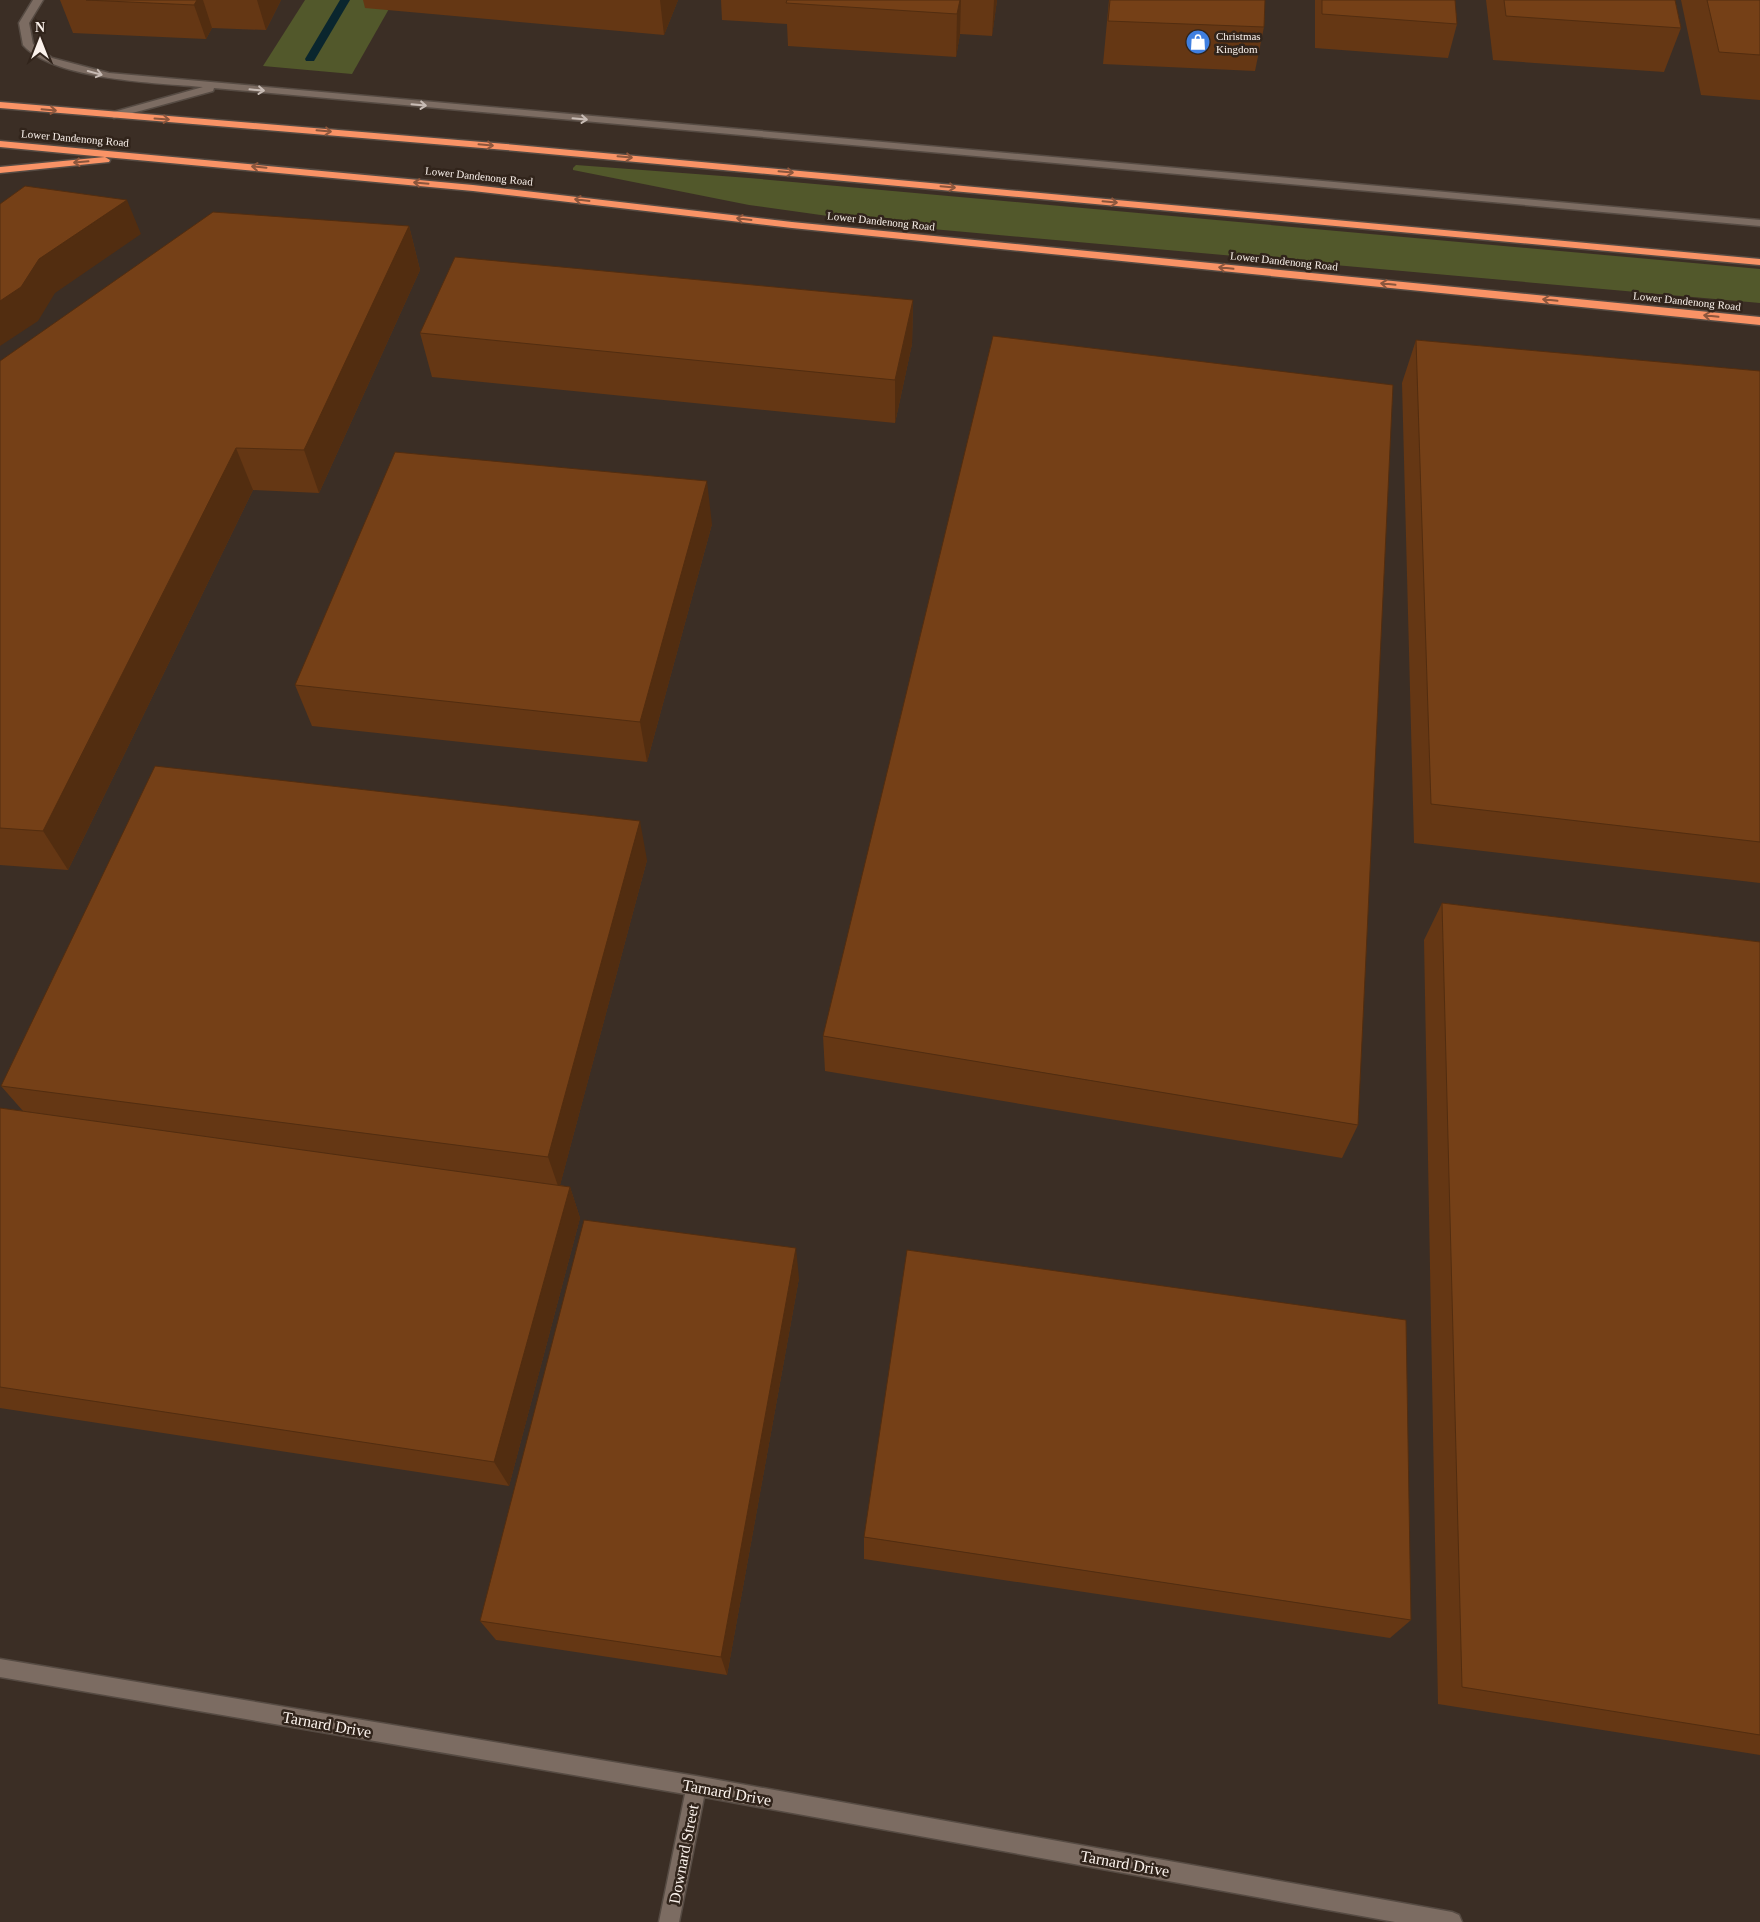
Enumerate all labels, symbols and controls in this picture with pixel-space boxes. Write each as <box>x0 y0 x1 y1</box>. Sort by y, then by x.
north arrow <box>15 15 65 65</box>
text: N <box>35 20 45 35</box>
shop icon: Christmas Kingdom <box>1185 29 1211 55</box>
place label: Christmas Kingdom <box>1216 30 1261 55</box>
one-way arrow <box>87 69 103 78</box>
one-way arrow <box>248 86 264 95</box>
one-way arrow <box>410 100 426 109</box>
one-way arrow <box>40 105 56 114</box>
one-way arrow <box>154 114 170 124</box>
one-way arrow <box>572 114 588 124</box>
one-way arrow <box>316 126 332 136</box>
street label: Lower Dandenong Road <box>21 127 130 149</box>
one-way arrow <box>478 140 494 150</box>
one-way arrow <box>616 153 632 162</box>
one-way arrow <box>73 158 89 167</box>
one-way arrow <box>251 162 267 172</box>
street label: Lower Dandenong Road <box>425 164 534 188</box>
one-way arrow <box>778 167 794 177</box>
one-way arrow <box>413 178 429 187</box>
one-way arrow <box>940 182 956 192</box>
one-way arrow <box>575 195 591 205</box>
one-way arrow <box>1102 197 1118 207</box>
street label: Lower Dandenong Road <box>827 209 936 233</box>
one-way arrow <box>736 214 752 224</box>
street label: Lower Dandenong Road <box>1230 249 1339 273</box>
one-way arrow <box>1219 263 1235 273</box>
one-way arrow <box>1380 279 1396 289</box>
street label: Lower Dandenong Road <box>1633 289 1742 313</box>
one-way arrow <box>1542 295 1558 305</box>
one-way arrow <box>1704 311 1720 321</box>
street label: Tarnard Drive <box>281 1708 373 1741</box>
street label: Tarnard Drive <box>681 1776 773 1809</box>
street label: Downard Street <box>666 1802 702 1905</box>
street label: Tarnard Drive <box>1079 1847 1171 1880</box>

